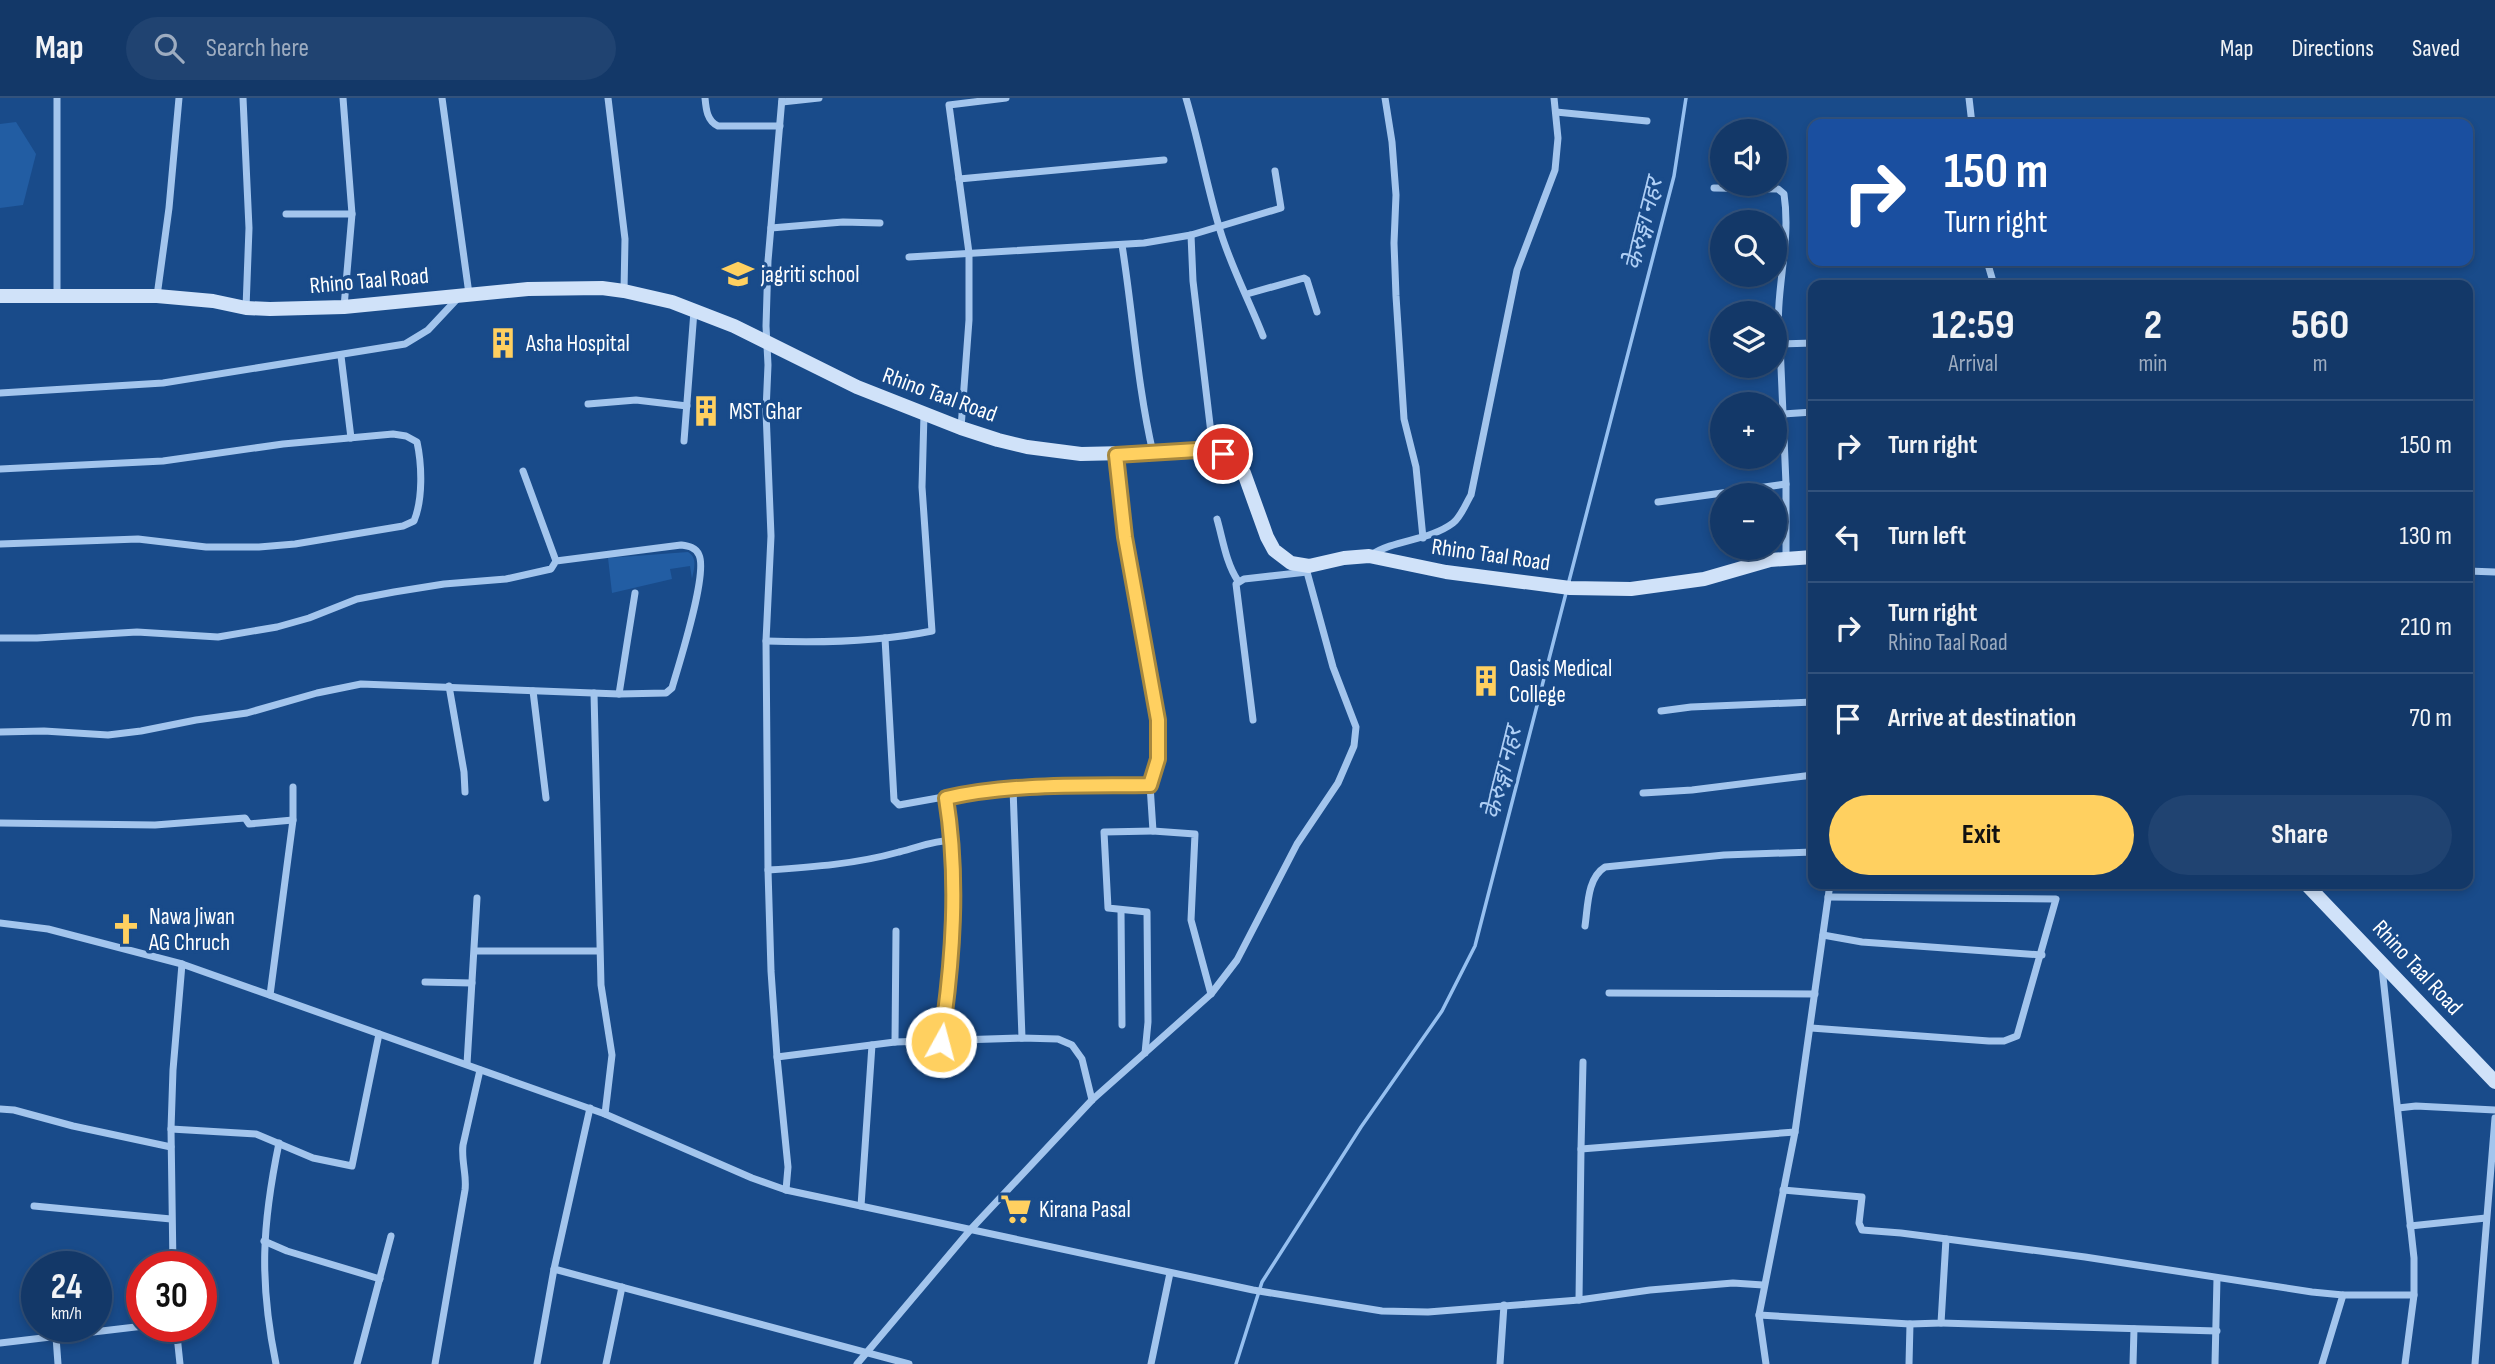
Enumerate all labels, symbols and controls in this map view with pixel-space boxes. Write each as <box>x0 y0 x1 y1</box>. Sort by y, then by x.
search box <box>126 17 616 80</box>
text: Map <box>35 28 84 68</box>
icon: search <box>150 29 188 67</box>
text: Search here <box>206 33 309 64</box>
text: Map <box>2220 34 2253 63</box>
text: Directions <box>2291 34 2374 63</box>
text: Saved <box>2412 34 2460 63</box>
map controls <box>1710 119 1787 560</box>
button: sound <box>1710 119 1787 196</box>
text: 150 m <box>1944 143 2048 202</box>
icon: right <box>1829 147 1920 238</box>
water label: केेरुङ्गा नहर <box>1618 171 1670 273</box>
text: Turn right <box>1944 203 2048 242</box>
button: search <box>1710 210 1787 287</box>
school or university icon: jagriti school <box>721 257 755 291</box>
place label: jagriti school <box>760 261 860 289</box>
street label: Rhino Taal Road <box>308 262 430 300</box>
text: 12:59 <box>1932 300 2015 351</box>
text: 2 <box>2144 300 2162 351</box>
text: 560 <box>2291 300 2349 351</box>
button: layers <box>1710 301 1787 378</box>
building icon: Asha Hospital <box>486 326 520 360</box>
place label: Asha Hospital <box>525 330 630 358</box>
text: Arrival <box>1949 350 1998 378</box>
text: min <box>2138 350 2167 378</box>
text: m <box>2313 350 2328 378</box>
street label: Rhino Taal Road <box>879 361 1001 429</box>
button: + <box>1710 392 1787 469</box>
building icon: MST Ghar <box>689 394 723 428</box>
place label: MST Ghar <box>729 398 803 426</box>
pin <box>1193 424 1253 484</box>
icon: right <box>1829 427 1867 465</box>
text: Turn right <box>1888 430 1977 461</box>
text: 150 m <box>2400 430 2452 461</box>
icon: arrive <box>1204 435 1242 473</box>
button: − <box>1710 483 1787 560</box>
icon: left <box>1829 518 1867 556</box>
text: Turn left <box>1888 521 1966 552</box>
text: 130 m <box>2400 521 2452 552</box>
street label: Rhino Taal Road <box>1430 533 1552 577</box>
text: Turn right <box>1888 598 1977 629</box>
icon: right <box>1829 609 1867 647</box>
text: 210 m <box>2400 612 2452 643</box>
text: Rhino Taal Road <box>1888 629 2008 657</box>
place label: Oasis Medical College <box>1509 655 1612 709</box>
building icon: Oasis Medical College <box>1469 664 1503 698</box>
icon: arrive <box>1829 700 1867 738</box>
text: Arrive at destination <box>1888 703 2076 734</box>
text: 70 m <box>2409 703 2452 734</box>
water label: केेरुङ्गा नहर <box>1477 720 1529 822</box>
button: Exit <box>1829 795 2134 875</box>
button: Share <box>2148 795 2452 875</box>
place label: Nawa Jiwan AG Chruch <box>148 903 235 957</box>
church icon: Nawa Jiwan AG Chruch <box>109 912 143 946</box>
street label: Rhino Taal Road <box>2366 914 2468 1021</box>
position arrow <box>904 1005 978 1079</box>
supermarket icon: Kirana Pasal <box>999 1192 1033 1226</box>
place label: Kirana Pasal <box>1039 1196 1131 1224</box>
speed limit sign: 30 <box>126 1251 217 1342</box>
text: 24 <box>51 1266 82 1309</box>
text: km/h <box>51 1303 82 1324</box>

